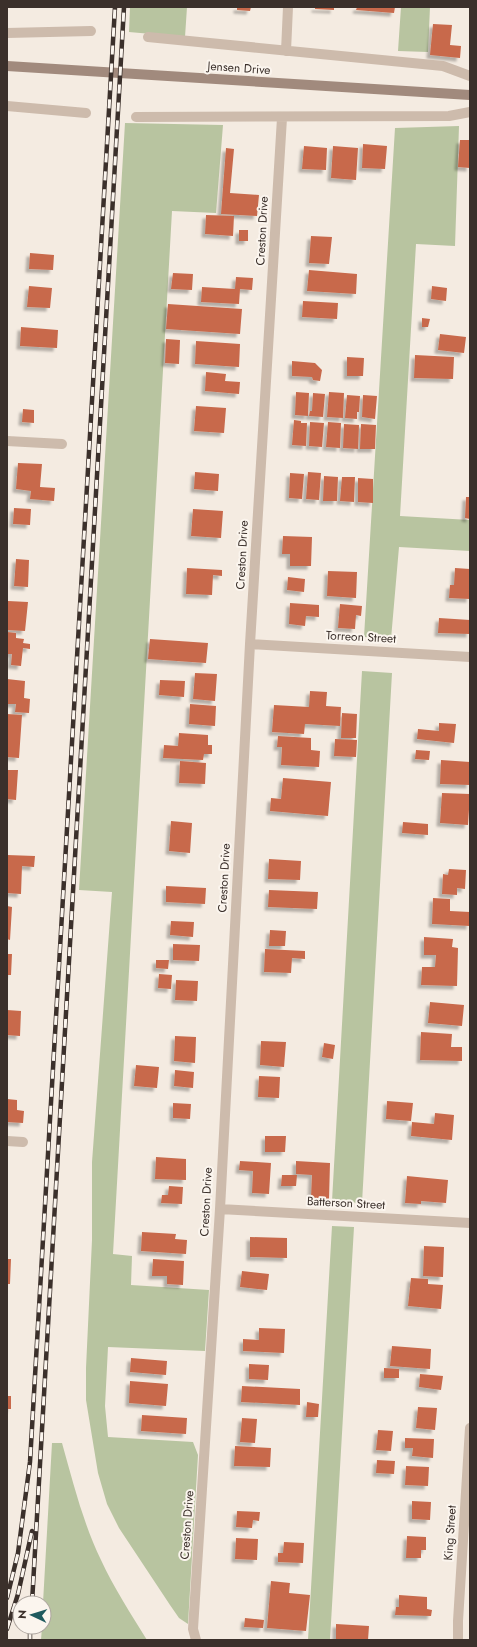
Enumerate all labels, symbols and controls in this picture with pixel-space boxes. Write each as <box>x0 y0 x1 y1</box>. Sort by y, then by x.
street label: Jensen Drive <box>205 57 271 79</box>
street label: Creston Drive <box>251 196 273 266</box>
street label: Creston Drive <box>231 520 253 590</box>
street label: Torreon Street <box>325 626 397 648</box>
street label: Creston Drive <box>213 843 235 913</box>
street label: Creston Drive <box>195 1167 217 1237</box>
street label: Batterson Street <box>306 1192 386 1214</box>
street label: Creston Drive <box>176 1490 198 1560</box>
street label: King Street <box>439 1505 461 1561</box>
north arrow <box>12 1595 52 1635</box>
text: N <box>14 1609 30 1619</box>

